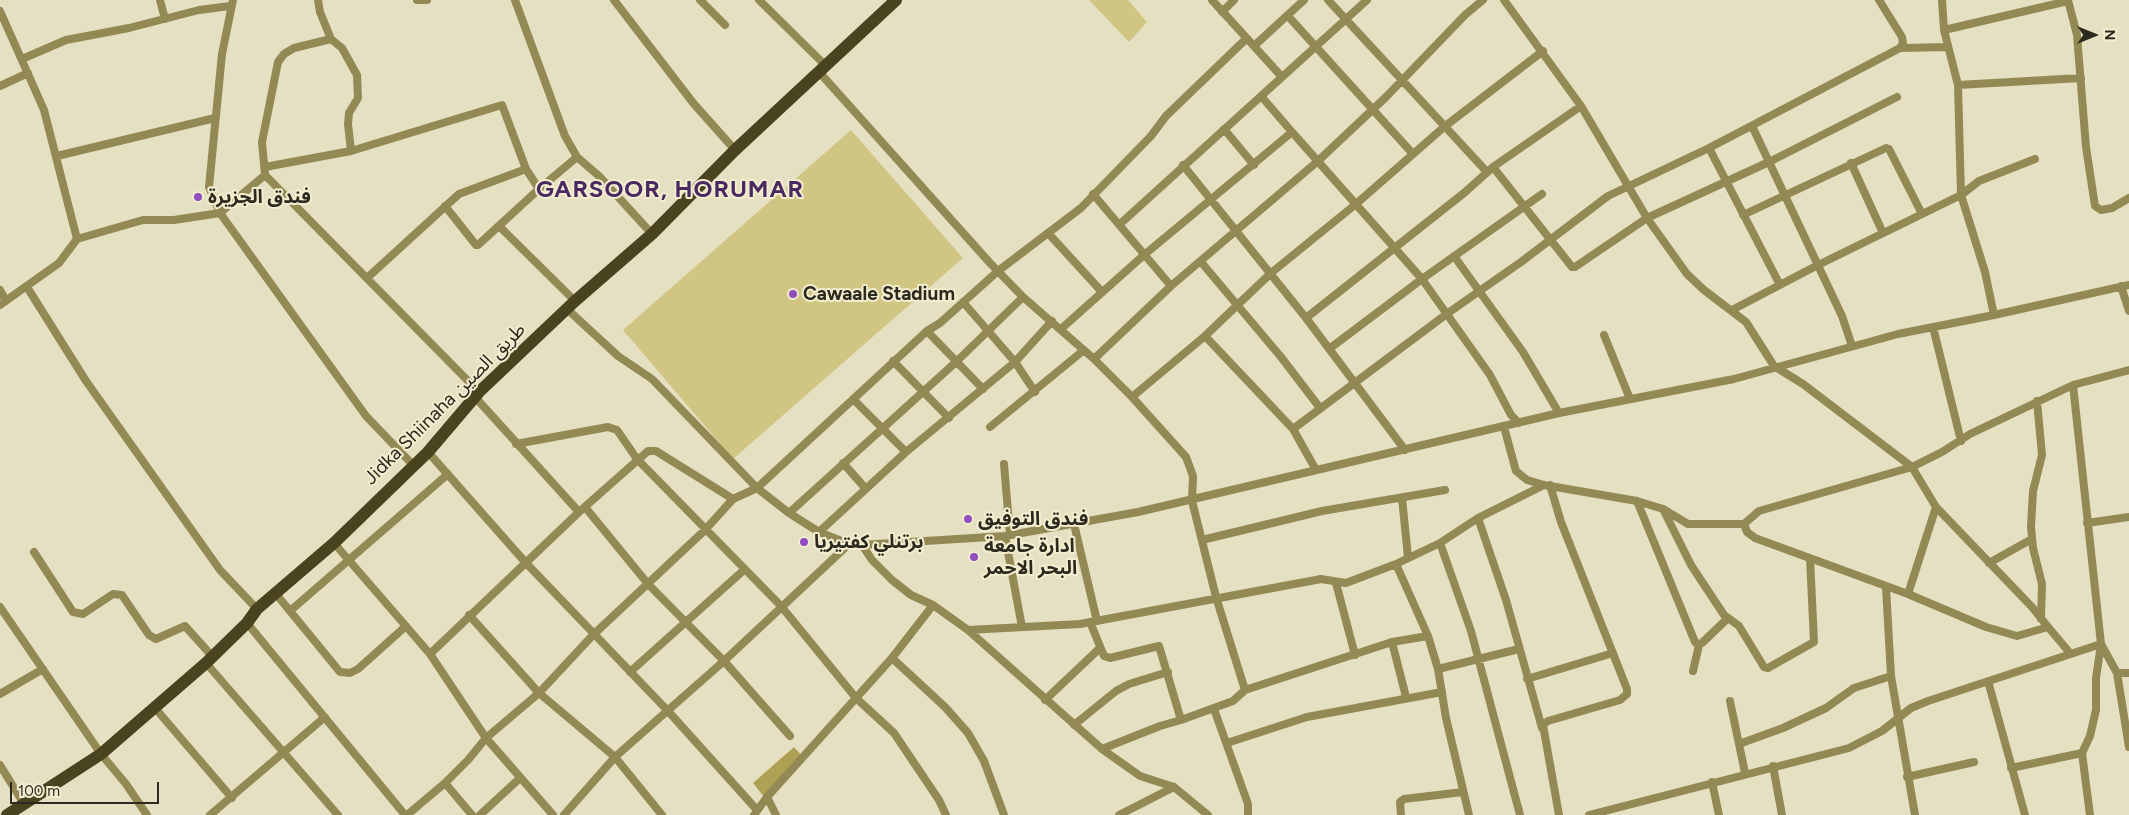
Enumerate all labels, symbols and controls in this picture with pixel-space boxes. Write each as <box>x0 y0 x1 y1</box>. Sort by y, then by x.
north arrow <box>2069 10 2119 60</box>
text: N <box>2101 30 2118 40</box>
district label: GARSOOR, HORUMAR <box>534 176 806 204</box>
place label: فندق الجزيرة <box>208 186 311 208</box>
marker: فندق الجزيرة <box>192 191 204 203</box>
place label: Cawaale Stadium <box>803 283 955 305</box>
marker: Cawaale Stadium <box>787 288 799 300</box>
street label: Jidka Shiinaha طريق الصين <box>359 318 531 490</box>
place label: فندق التوفيق <box>978 508 1088 530</box>
marker: فندق التوفيق <box>962 513 974 525</box>
place label: برتنلي كفتيريا <box>814 531 923 553</box>
place label: ادارة جامعة البحر الاحمر <box>984 535 1077 579</box>
marker: برتنلي كفتيريا <box>798 536 810 548</box>
marker: ادارة جامعة البحر الاحمر <box>968 551 980 563</box>
scale bar <box>12 772 161 804</box>
text: 100 m <box>18 782 60 800</box>

